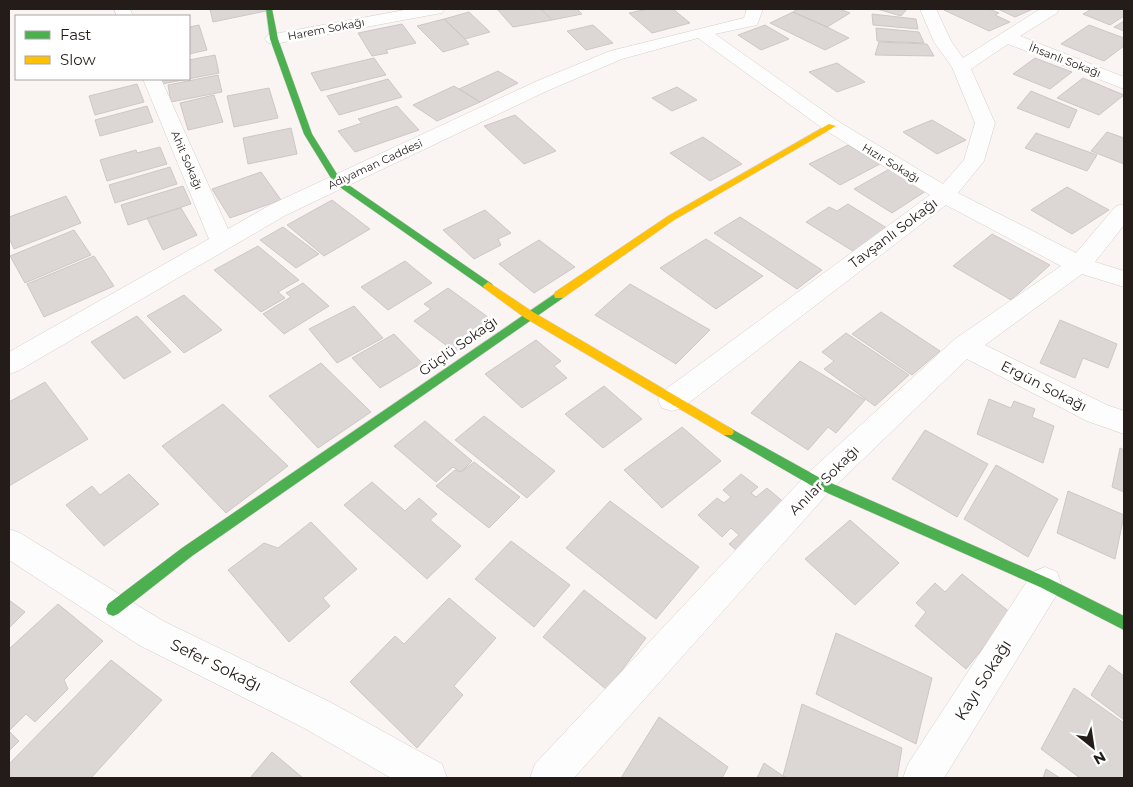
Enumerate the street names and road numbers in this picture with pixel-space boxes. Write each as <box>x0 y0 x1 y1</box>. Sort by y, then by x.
street label: Harem Sokağı <box>286 15 366 43</box>
street label: İhsanlı Sokağı <box>1027 40 1103 80</box>
street label: Ahit Sokağı <box>168 128 206 192</box>
street label: Adıyaman Caddesi <box>325 136 425 192</box>
street label: Hızır Sokağı <box>860 140 922 186</box>
street label: Tavşanlı Sokağı <box>845 194 941 272</box>
street label: Güçlü Sokağı <box>415 312 501 380</box>
street label: Ergün Sokağı <box>998 357 1090 415</box>
street label: Anılar Sokağı <box>785 441 863 519</box>
street label: Sefer Sokağı <box>167 635 265 695</box>
street label: Kayı Sokağı <box>951 636 1015 724</box>

